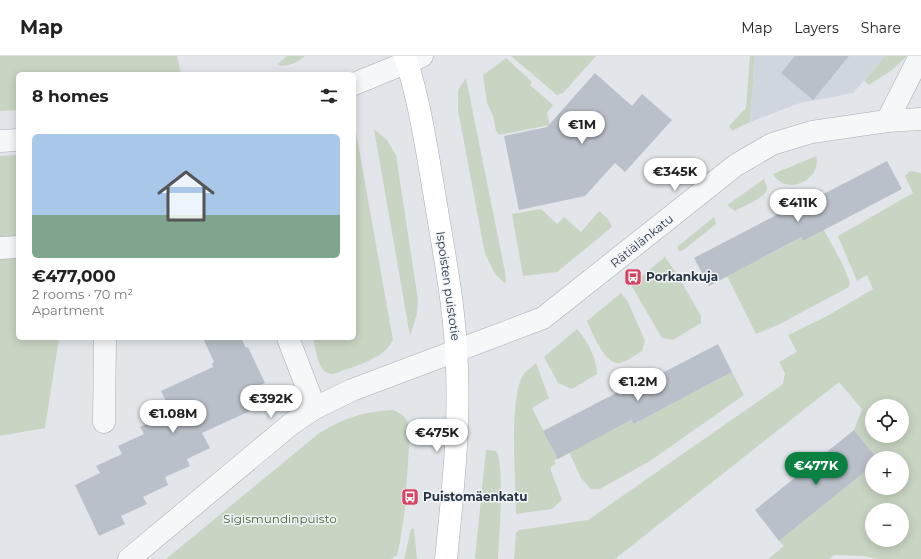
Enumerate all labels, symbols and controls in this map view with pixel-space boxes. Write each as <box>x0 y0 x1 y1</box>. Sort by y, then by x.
text: Map <box>20 16 63 39</box>
text: Map <box>741 19 772 37</box>
text: Layers <box>794 19 839 37</box>
text: Share <box>861 19 901 37</box>
icon: filters <box>318 85 340 107</box>
text: 8 homes <box>32 86 109 106</box>
pin: €1M <box>563 111 601 145</box>
text: €1M <box>568 116 596 132</box>
pin: €345K <box>647 158 703 192</box>
icon: home <box>150 160 222 232</box>
text: €345K <box>653 163 697 179</box>
pin: €411K <box>770 189 826 223</box>
text: €411K <box>779 194 817 210</box>
street label: Rätiälänkatu <box>607 211 676 270</box>
street label: Ispoisten puistotie <box>433 230 464 342</box>
text: €477,000 <box>32 266 116 286</box>
bus stop icon: Porkankuja <box>623 267 643 287</box>
place label: Porkankuja <box>646 269 718 284</box>
text: 2 rooms · 70 m² <box>32 286 133 302</box>
text: Apartment <box>32 302 104 318</box>
pin: €1.2M <box>610 368 666 402</box>
text: €1.2M <box>618 373 658 389</box>
pin: €392K <box>243 385 299 419</box>
text: €392K <box>249 390 293 406</box>
map controls <box>865 399 909 547</box>
button: locate <box>865 399 909 443</box>
pin: €1.08M <box>140 400 206 434</box>
text: €1.08M <box>149 405 197 421</box>
pin: €475K <box>409 419 465 453</box>
text: €475K <box>415 424 459 440</box>
button: + <box>865 451 909 495</box>
pin: €477K <box>788 452 844 486</box>
text: €477K <box>794 457 838 473</box>
bus stop icon: Puistomäenkatu <box>400 487 420 507</box>
place label: Puistomäenkatu <box>423 489 527 504</box>
button: − <box>865 503 909 547</box>
park label: Sigismundinpuisto <box>223 511 337 526</box>

